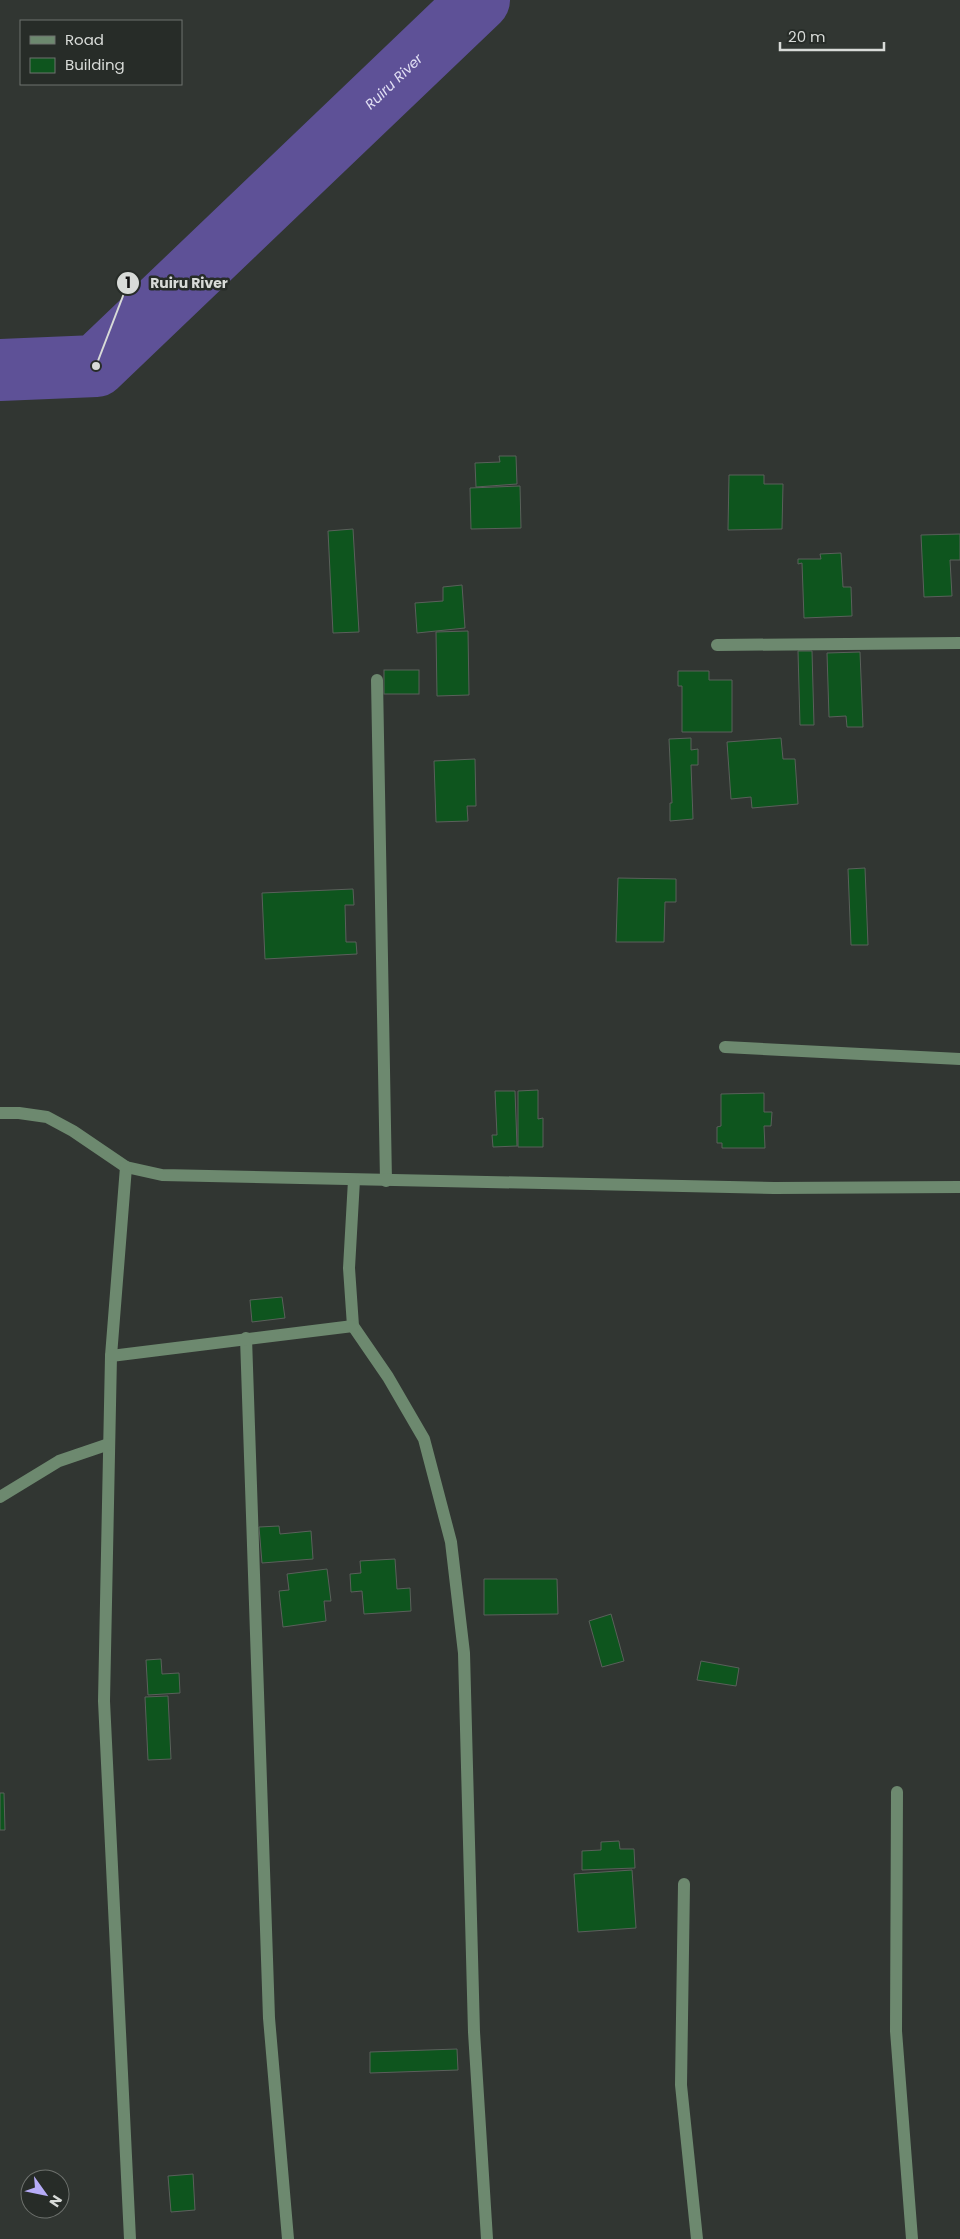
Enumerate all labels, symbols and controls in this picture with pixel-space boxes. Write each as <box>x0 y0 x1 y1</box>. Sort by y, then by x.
legend <box>20 20 182 85</box>
scale bar <box>780 20 884 52</box>
text: 20 m <box>788 26 826 47</box>
text: Road <box>65 29 104 50</box>
water label: Ruiru River <box>360 48 428 114</box>
text: Building <box>65 54 125 75</box>
callout: Ruiru River <box>115 268 238 297</box>
text: 1 <box>125 272 131 293</box>
text: Ruiru River <box>150 273 228 293</box>
north arrow <box>20 2169 70 2219</box>
text: N <box>45 2191 67 2211</box>

